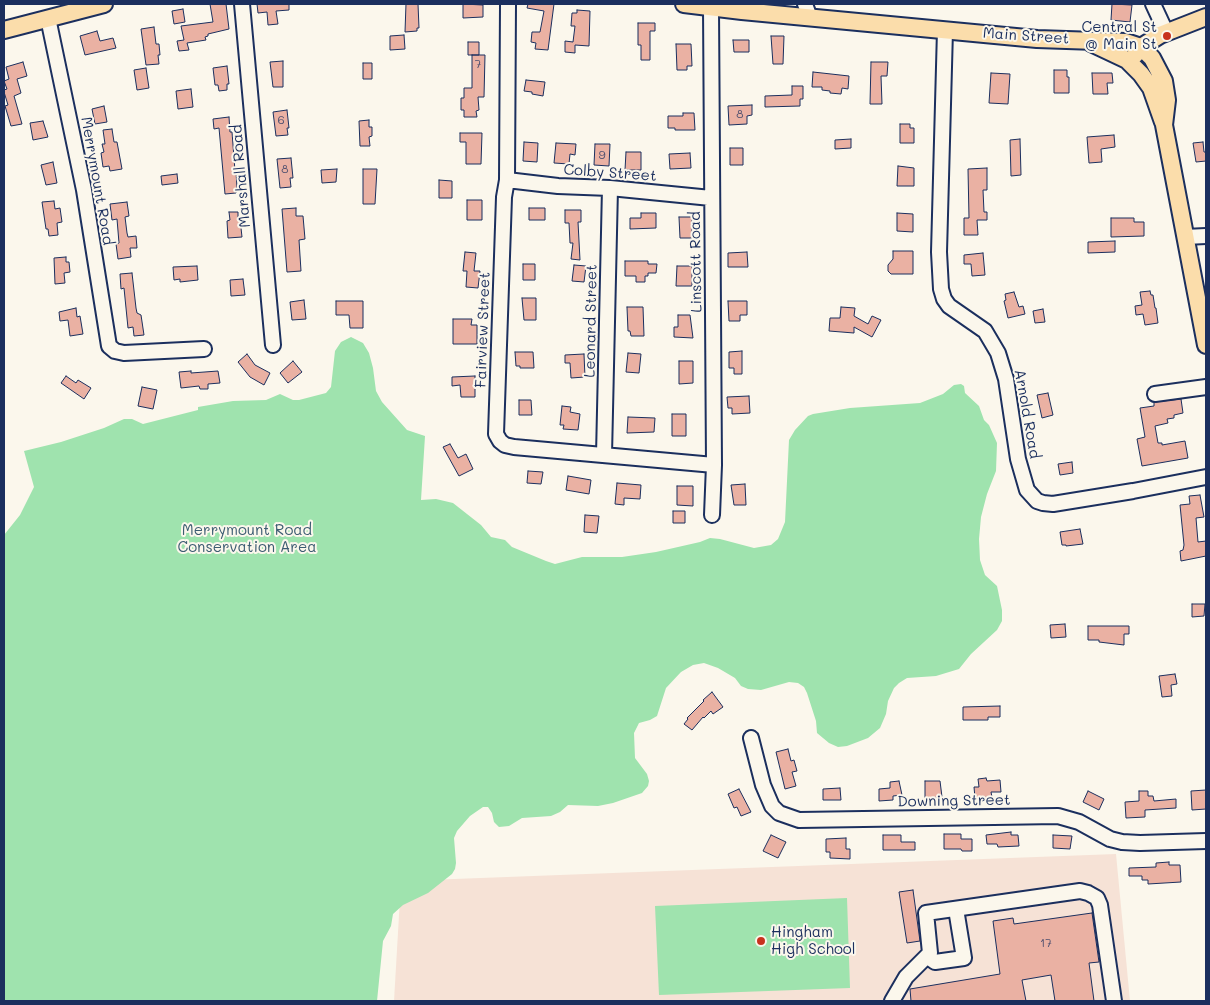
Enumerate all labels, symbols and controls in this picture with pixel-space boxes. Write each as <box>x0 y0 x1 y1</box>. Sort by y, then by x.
place label: Central St @ Main St <box>1082 18 1157 53</box>
street label: Main Street <box>982 24 1070 48</box>
marker: Central St @ Main St <box>1161 30 1173 42</box>
house number: 7 <box>475 57 481 71</box>
house number: 8 <box>736 107 744 121</box>
house number: 6 <box>277 113 285 127</box>
street label: Merrymount Road <box>77 115 117 247</box>
street label: Marshall Road <box>228 124 254 228</box>
house number: 9 <box>598 148 606 162</box>
street label: Colby Street <box>563 161 657 185</box>
house number: 8 <box>281 162 289 176</box>
street label: Linscott Road <box>686 211 706 313</box>
street label: Leonard Street <box>581 264 601 378</box>
street label: Fairview Street <box>472 272 494 388</box>
street label: Arnold Road <box>1010 368 1044 460</box>
park label: Merrymount Road Conservation Area <box>177 521 317 556</box>
street label: Downing Street <box>897 791 1011 811</box>
place label: Hingham High School <box>771 923 856 958</box>
marker: Hingham High School <box>755 935 767 947</box>
house number: 17 <box>1040 936 1052 950</box>

